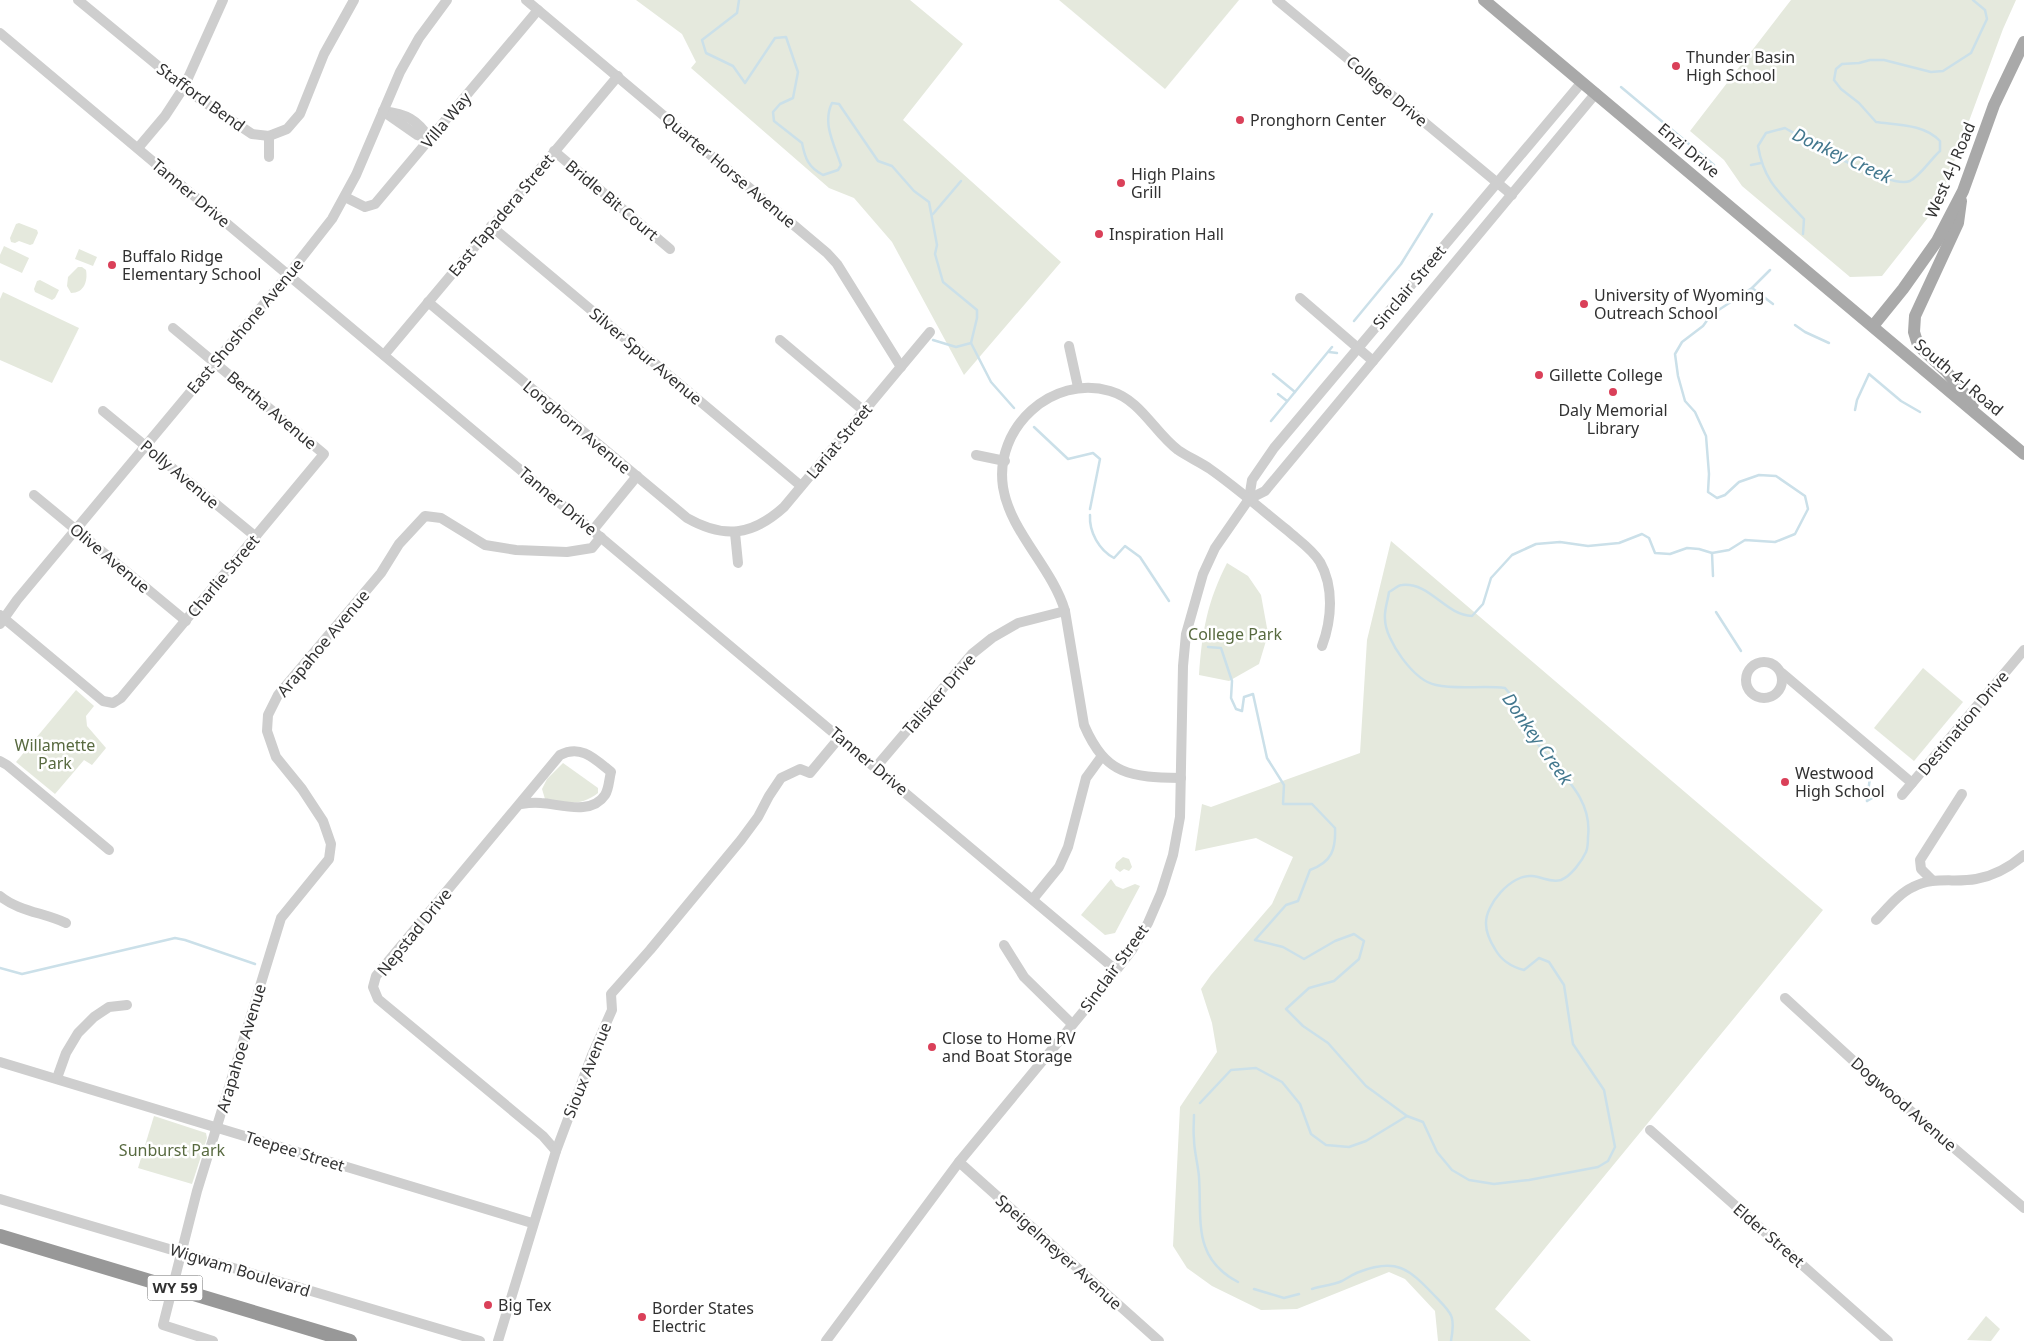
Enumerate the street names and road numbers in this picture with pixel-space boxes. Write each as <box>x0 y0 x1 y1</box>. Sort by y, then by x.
street label: College Drive <box>1342 51 1432 131</box>
street label: Stafford Bend <box>153 58 249 136</box>
street label: Villa Way <box>416 87 476 153</box>
street label: Quarter Horse Avenue <box>657 107 801 233</box>
street label: Enzi Drive <box>1654 118 1724 182</box>
street label: West 4-J Road <box>1920 119 1980 221</box>
street label: East Tapadera Street <box>443 149 559 281</box>
street label: Tanner Drive <box>147 154 235 232</box>
street label: Bridle Bit Court <box>561 155 663 245</box>
street label: Sinclair Street <box>1367 240 1451 334</box>
street label: East Shoshone Avenue <box>182 254 308 398</box>
street label: Silver Spur Avenue <box>585 302 707 410</box>
street label: South 4-J Road <box>1910 333 2008 421</box>
street label: Bertha Avenue <box>222 366 322 454</box>
street label: Longhorn Avenue <box>519 375 635 479</box>
street label: Lariat Street <box>801 399 877 483</box>
street label: Polly Avenue <box>136 435 224 513</box>
street label: Tanner Drive <box>514 462 602 540</box>
street label: Olive Avenue <box>65 518 155 598</box>
street label: Charlie Street <box>182 530 264 622</box>
street label: Arapahoe Avenue <box>272 585 374 701</box>
street label: Talisker Drive <box>898 649 980 739</box>
street label: Destination Drive <box>1913 666 2013 780</box>
street label: Tanner Drive <box>825 722 913 800</box>
street label: Nepstad Drive <box>372 883 456 981</box>
street label: Sinclair Street <box>1075 920 1153 1016</box>
street label: Arapahoe Avenue <box>211 981 271 1115</box>
street label: Sioux Avenue <box>558 1019 616 1121</box>
street label: Dogwood Avenue <box>1846 1052 1962 1156</box>
street label: Teepee Street <box>243 1125 347 1177</box>
street label: Speigelmeyer Avenue <box>991 1189 1127 1315</box>
street label: Elder Street <box>1729 1198 1809 1272</box>
street label: Wigwam Boulevard <box>167 1238 313 1302</box>
road number: WY 59 <box>148 1276 202 1300</box>

